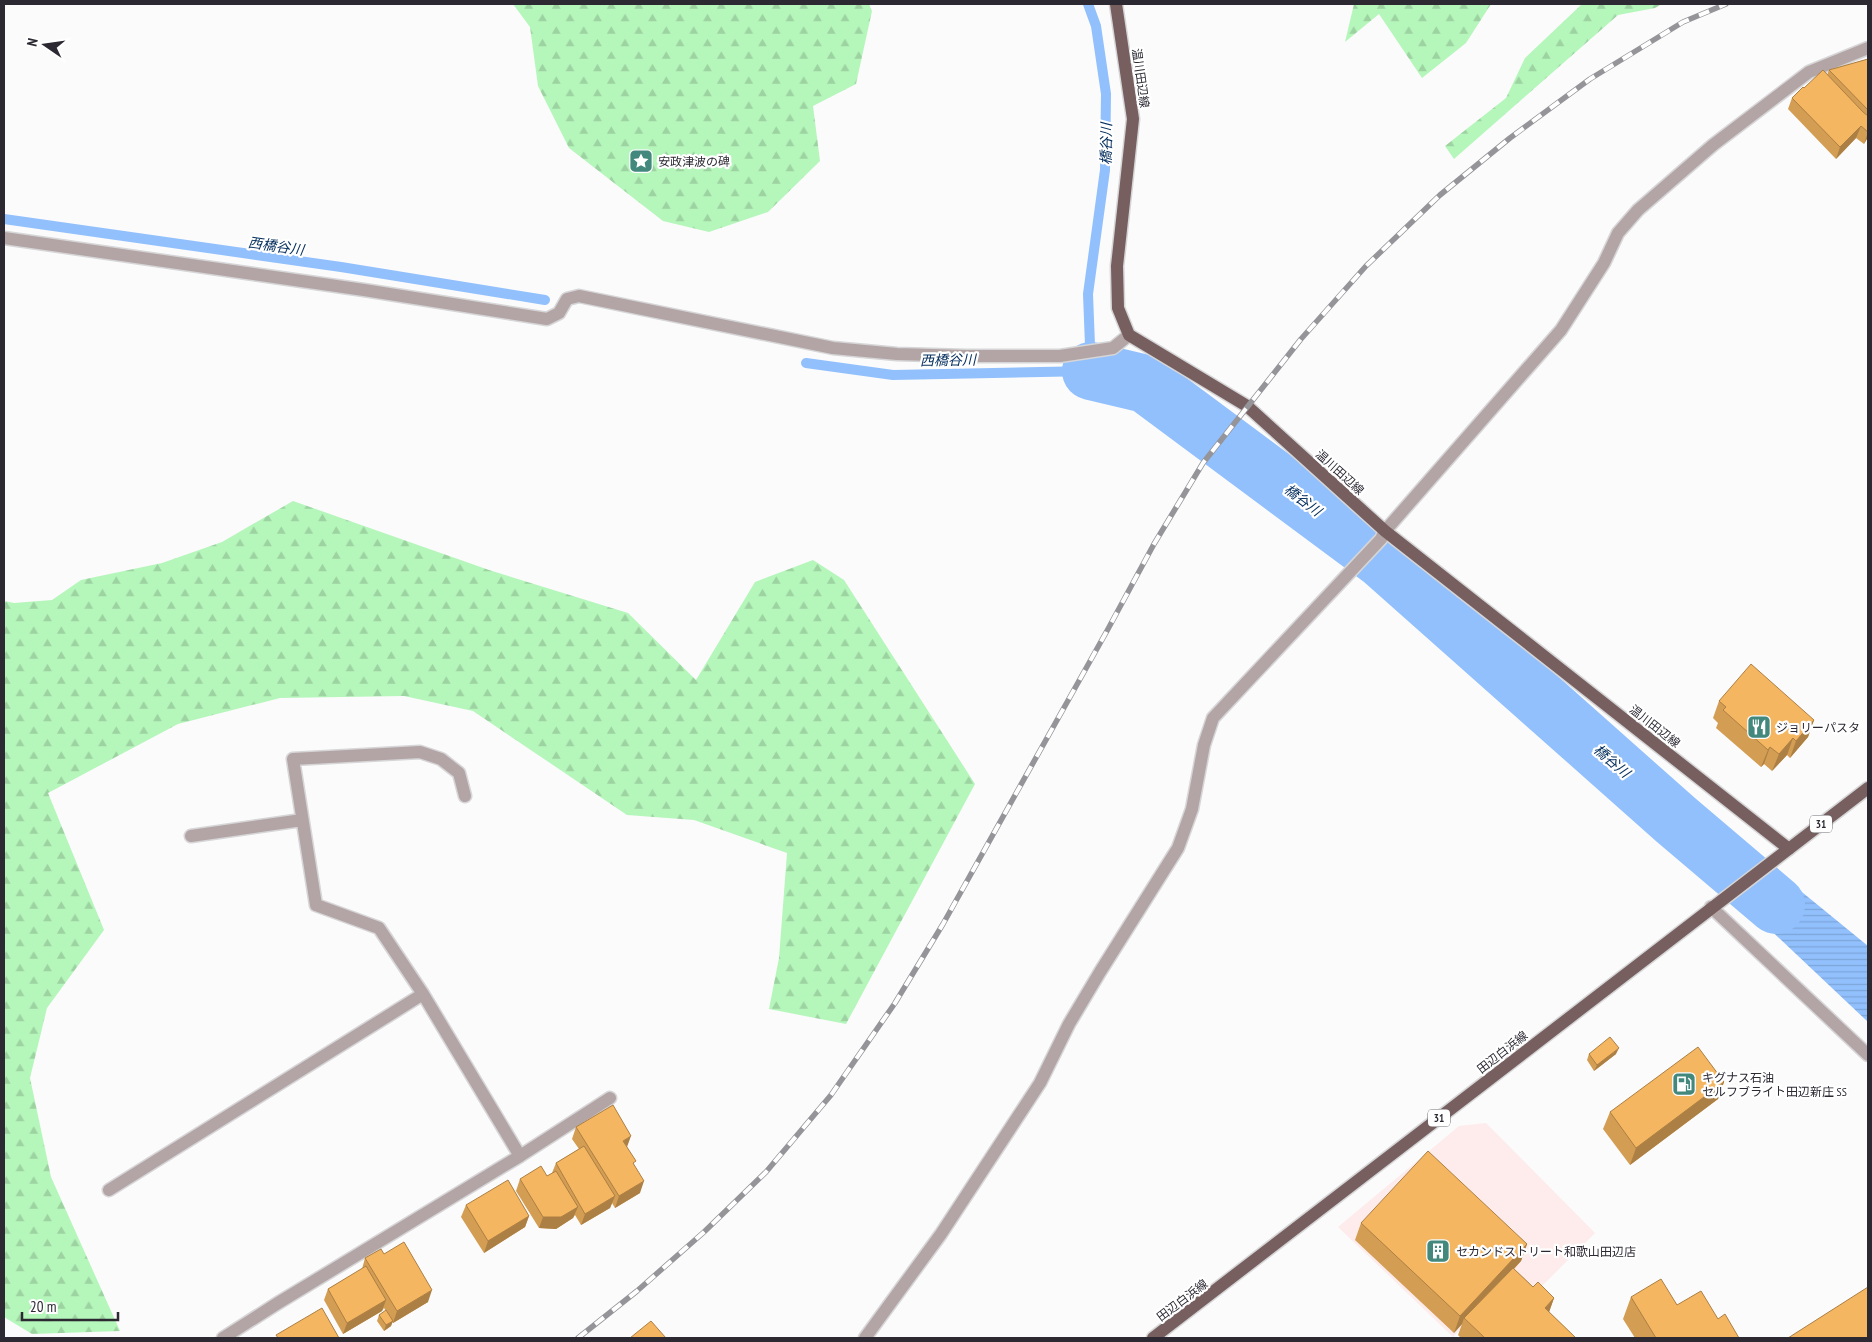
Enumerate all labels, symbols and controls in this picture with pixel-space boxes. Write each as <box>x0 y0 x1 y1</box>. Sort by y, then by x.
north arrow <box>20 20 70 70</box>
text: N <box>23 36 42 48</box>
street label: 温川田辺線 <box>1129 47 1153 109</box>
water label: 橋谷川 <box>1097 121 1115 165</box>
place icon: 安政津波の碑 <box>628 148 654 174</box>
place label: 安政津波の碑 <box>658 154 730 169</box>
water label: 西橋谷川 <box>247 233 307 259</box>
water label: 西橋谷川 <box>920 350 978 369</box>
street label: 温川田辺線 <box>1313 446 1367 498</box>
water label: 橋谷川 <box>1281 480 1327 521</box>
street label: 温川田辺線 <box>1627 702 1683 750</box>
restaurant icon: ジョリーパスタ <box>1746 714 1772 740</box>
place label: ジョリーパスタ <box>1776 720 1860 735</box>
water label: 橋谷川 <box>1590 740 1635 783</box>
road number: 31 <box>1810 816 1832 832</box>
street label: 田辺白浜線 <box>1474 1028 1530 1076</box>
place label: キグナス石油 セルフブライト田辺新庄 SS <box>1702 1070 1847 1099</box>
fuel station icon: キグナス石油 セルフブライト田辺新庄 SS <box>1671 1071 1697 1097</box>
road number: 31 <box>1428 1110 1450 1126</box>
building icon: セカンドストリート和歌山田辺店 <box>1425 1238 1451 1264</box>
place label: セカンドストリート和歌山田辺店 <box>1456 1244 1636 1259</box>
street label: 田辺白浜線 <box>1154 1276 1210 1324</box>
scale bar <box>22 1290 119 1322</box>
text: 20 m <box>30 1297 56 1316</box>

